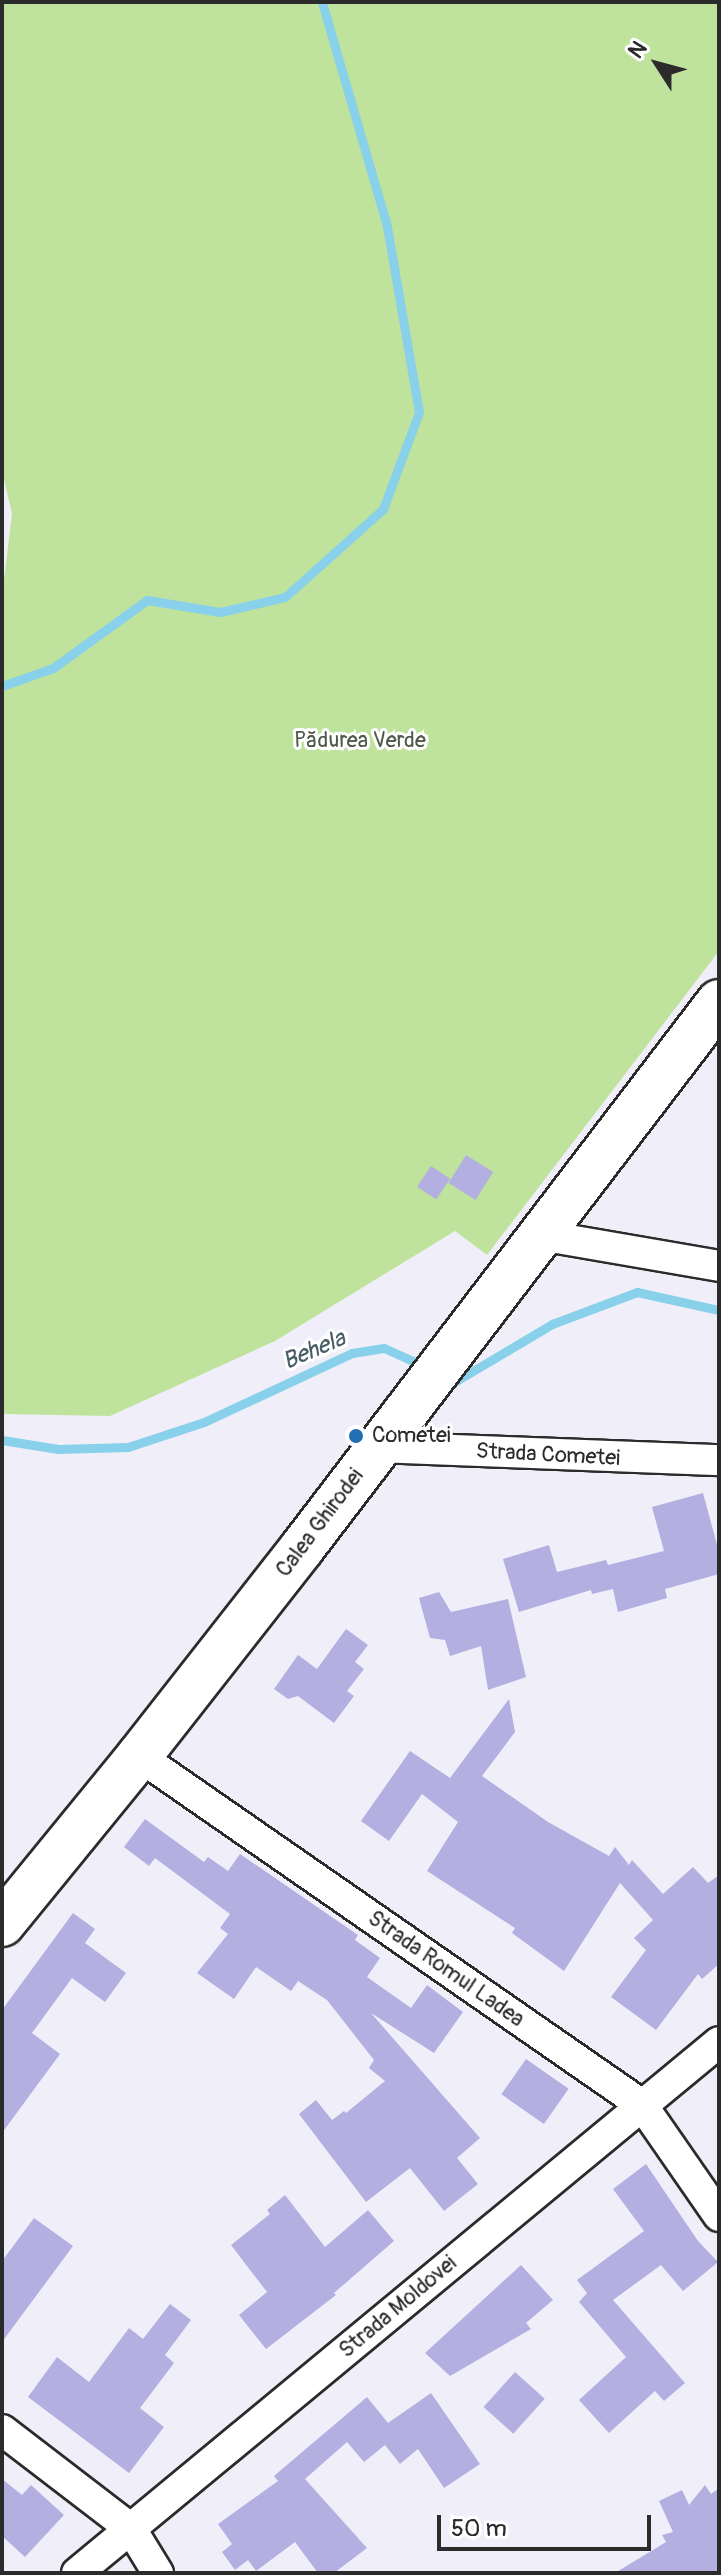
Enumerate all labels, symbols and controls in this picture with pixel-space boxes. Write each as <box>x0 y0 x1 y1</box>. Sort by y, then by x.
north arrow <box>617 24 697 104</box>
text: N <box>622 36 653 64</box>
park label: Pădurea Verde <box>294 728 426 754</box>
water label: Behela <box>278 1324 350 1376</box>
place label: Cometei <box>372 1423 451 1449</box>
marker: Cometei <box>347 1427 365 1445</box>
street label: Strada Cometei <box>475 1438 621 1472</box>
street label: Calea Ghirodei <box>271 1464 369 1582</box>
street label: Strada Romul Ladea <box>363 1905 529 2033</box>
street label: Strada Moldovei <box>334 2250 462 2364</box>
scale bar <box>441 2499 655 2549</box>
text: 50 m <box>451 2514 507 2543</box>

